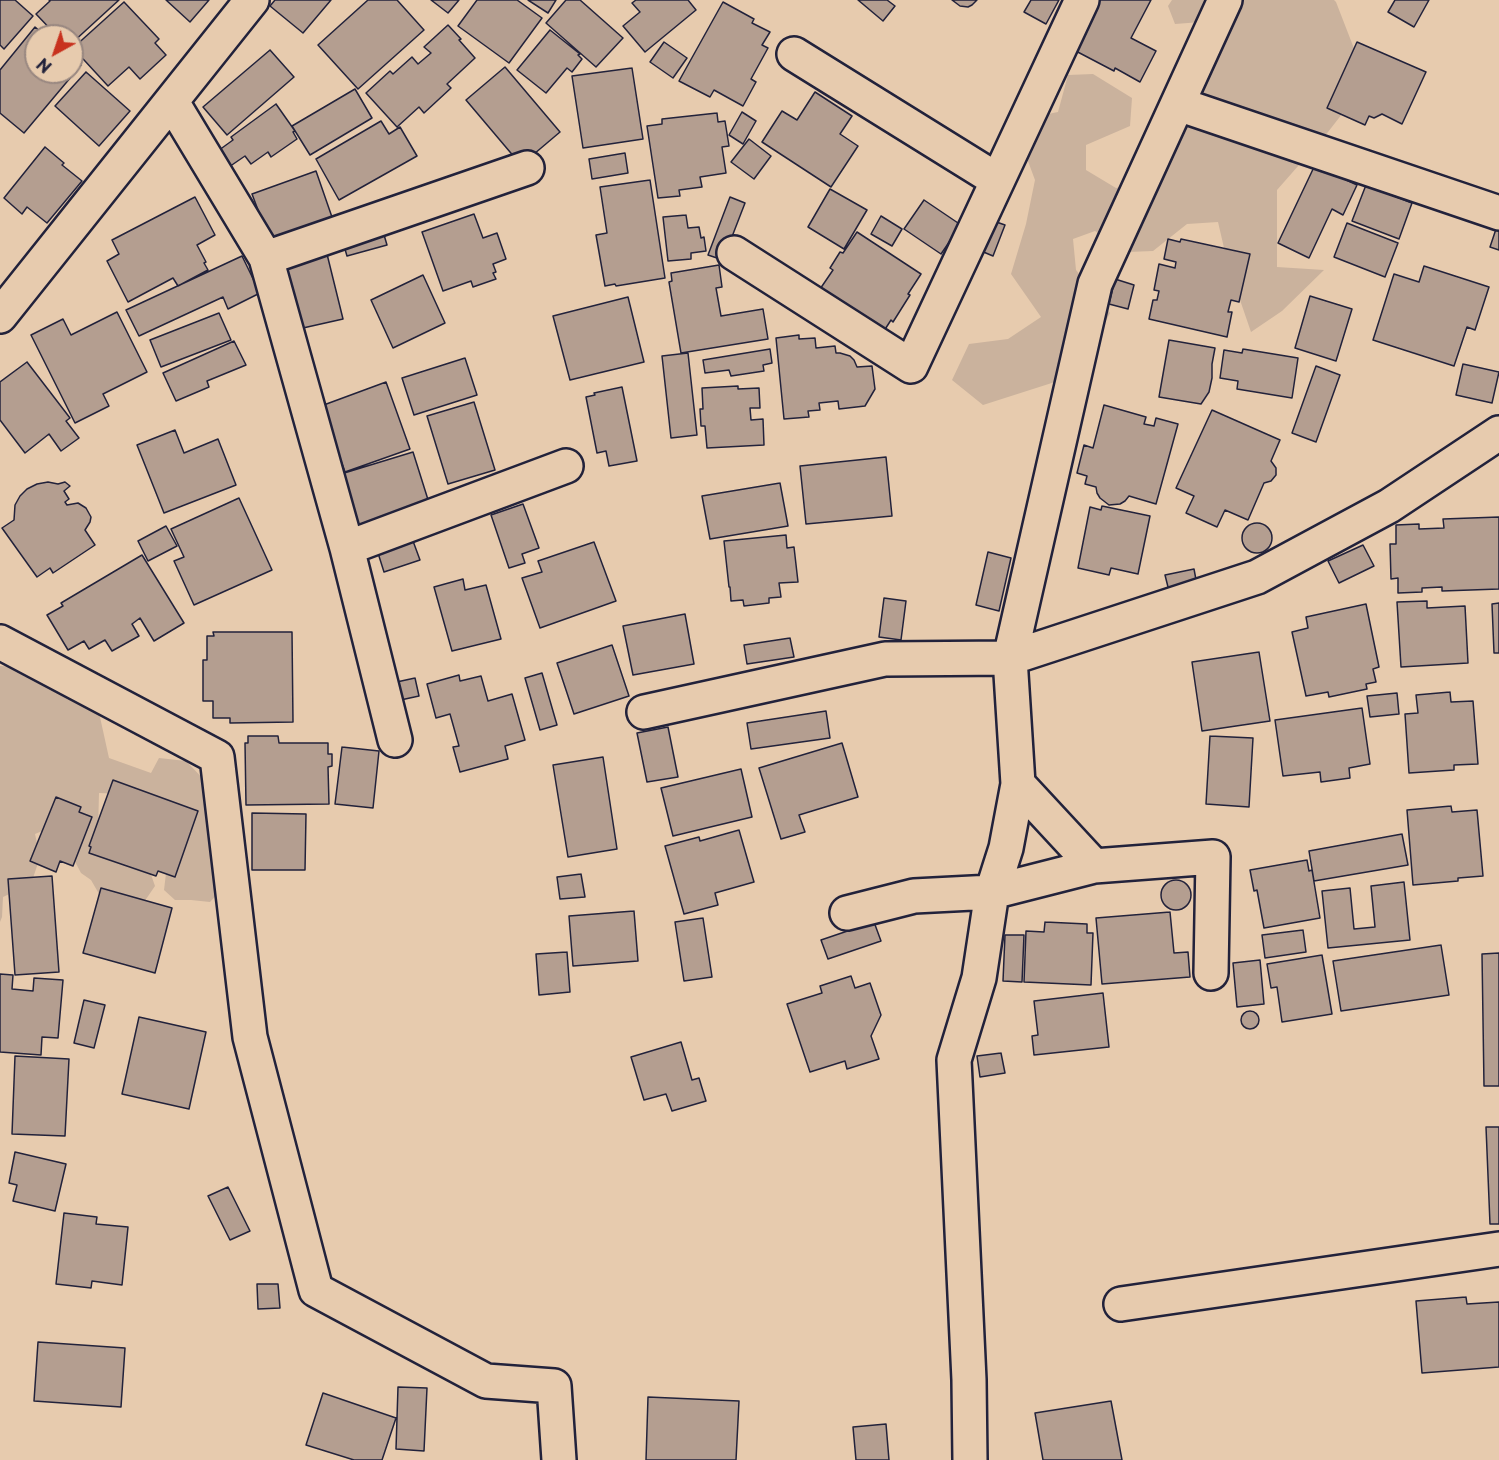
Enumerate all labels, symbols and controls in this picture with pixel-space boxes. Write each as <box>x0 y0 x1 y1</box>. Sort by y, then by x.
north arrow <box>24 24 84 84</box>
text: N <box>31 53 56 80</box>

